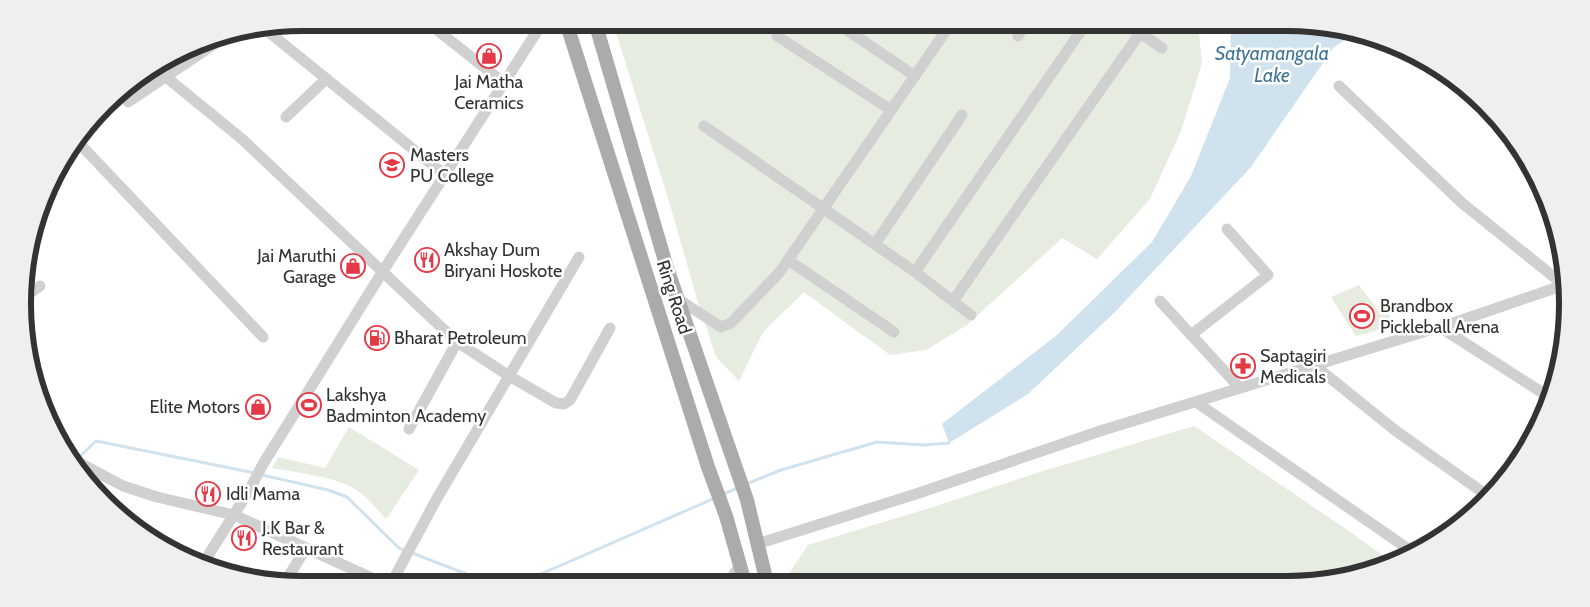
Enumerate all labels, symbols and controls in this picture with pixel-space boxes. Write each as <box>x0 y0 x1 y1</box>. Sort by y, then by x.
water label: Satyamangala Lake <box>1215 42 1329 87</box>
shop icon: Jai Matha Ceramics <box>476 43 502 69</box>
place label: Jai Matha Ceramics <box>454 71 524 114</box>
place label: Masters PU College <box>410 144 494 187</box>
school or university icon: Masters PU College <box>379 152 405 178</box>
place label: Akshay Dum Biryani Hoskote <box>444 239 562 282</box>
place label: Jai Maruthi Garage <box>256 245 336 288</box>
restaurant icon: Akshay Dum Biryani Hoskote <box>414 247 440 273</box>
shop icon: Jai Maruthi Garage <box>340 253 366 279</box>
street label: Ring Road <box>652 257 696 337</box>
place label: Brandbox Pickleball Arena <box>1380 295 1500 338</box>
sports icon: Brandbox Pickleball Arena <box>1349 303 1375 329</box>
fuel station icon: Bharat Petroleum <box>364 325 390 351</box>
place label: Bharat Petroleum <box>394 327 526 349</box>
place label: Saptagiri Medicals <box>1260 345 1326 388</box>
pharmacy icon: Saptagiri Medicals <box>1230 353 1256 379</box>
place label: Lakshya Badminton Academy <box>326 384 486 427</box>
sports icon: Lakshya Badminton Academy <box>296 392 322 418</box>
shop icon: Elite Motors <box>245 394 271 420</box>
place label: Elite Motors <box>149 396 240 418</box>
restaurant icon: Idli Mama <box>195 481 221 507</box>
place label: Idli Mama <box>226 483 300 505</box>
place label: J.K Bar & Restaurant <box>261 517 344 560</box>
restaurant icon: J.K Bar & Restaurant <box>231 525 257 551</box>

